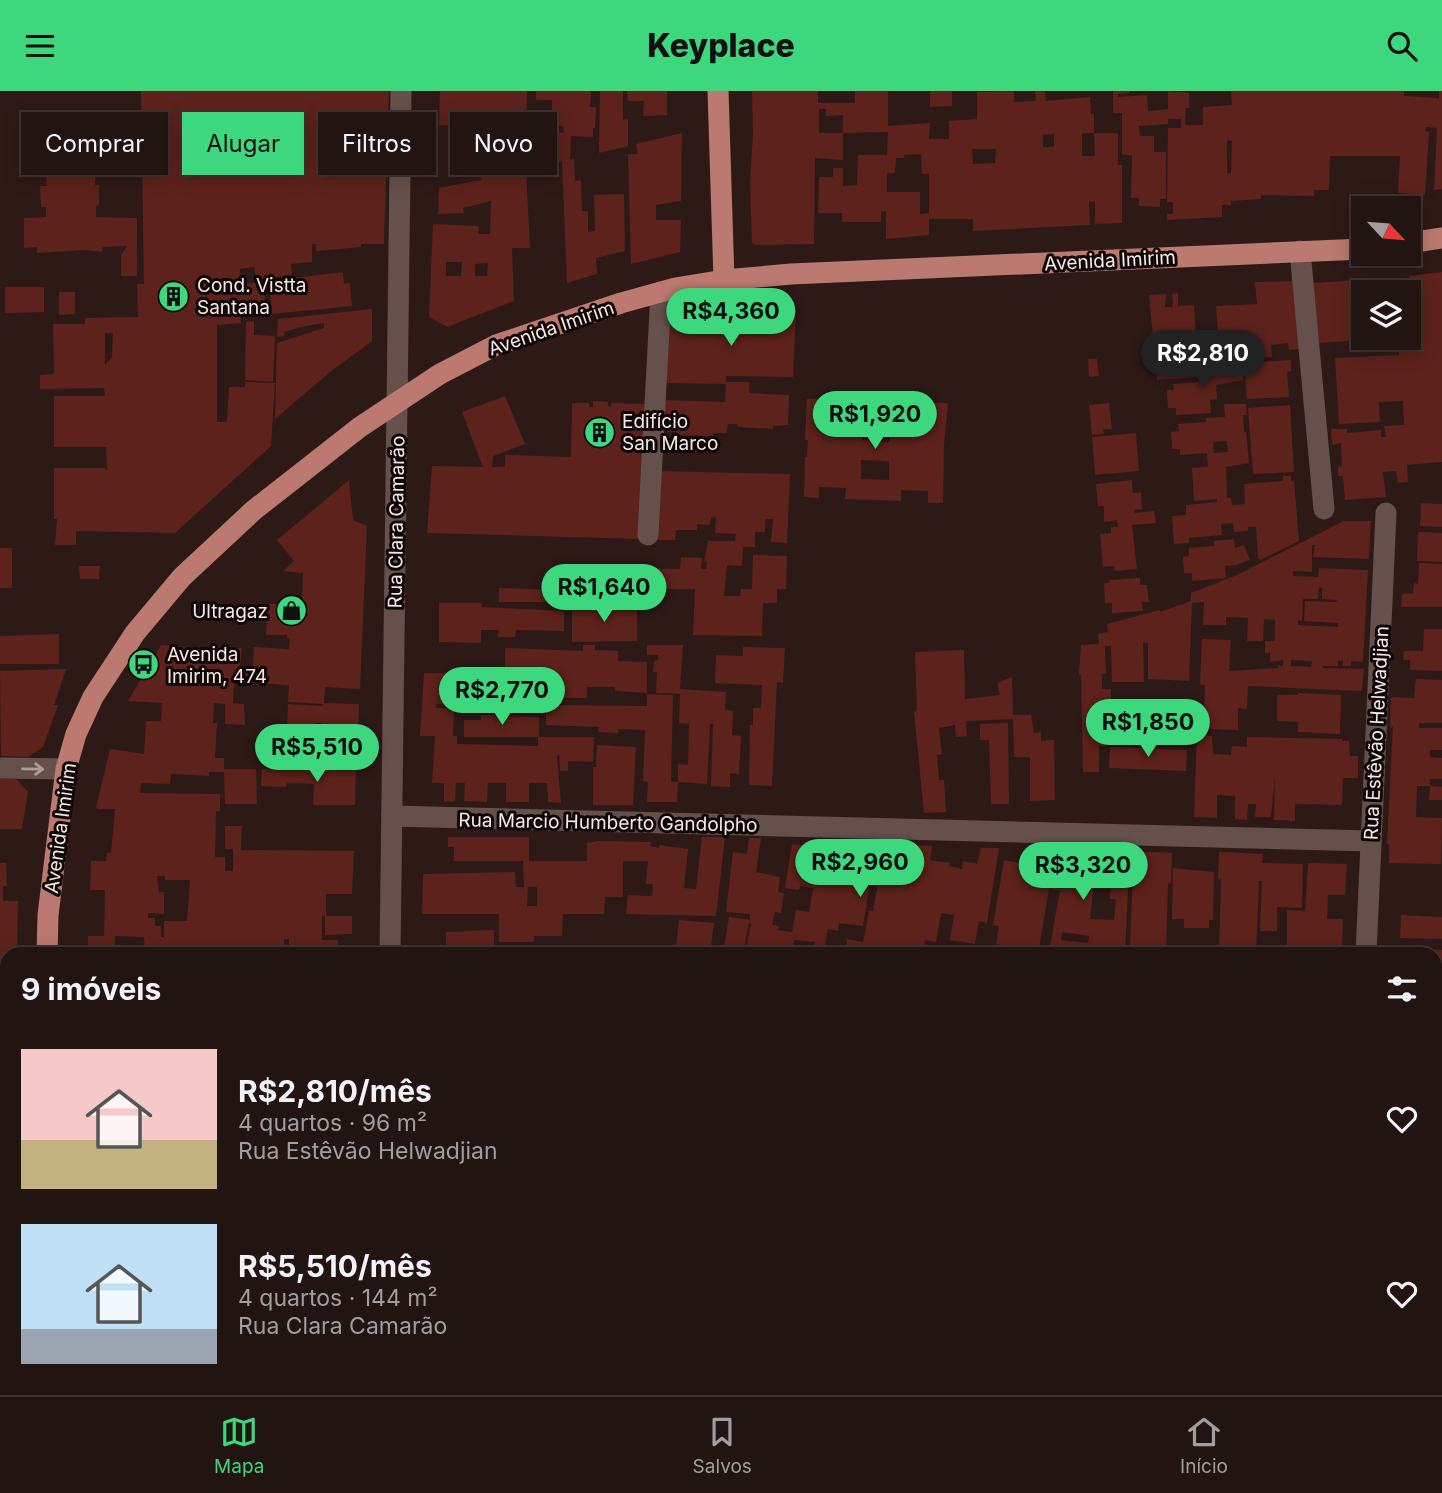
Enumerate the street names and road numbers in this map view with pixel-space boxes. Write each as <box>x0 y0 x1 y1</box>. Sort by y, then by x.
street label: Avenida Imirim <box>1044 246 1176 275</box>
street label: Avenida Imirim <box>485 296 617 361</box>
street label: Rua Clara Camarão <box>383 435 410 609</box>
street label: Rua Estêvão Helwadjian <box>1359 625 1394 841</box>
street label: Avenida Imirim <box>40 761 81 895</box>
street label: Rua Marcio Humberto Gandolpho <box>458 808 758 837</box>

